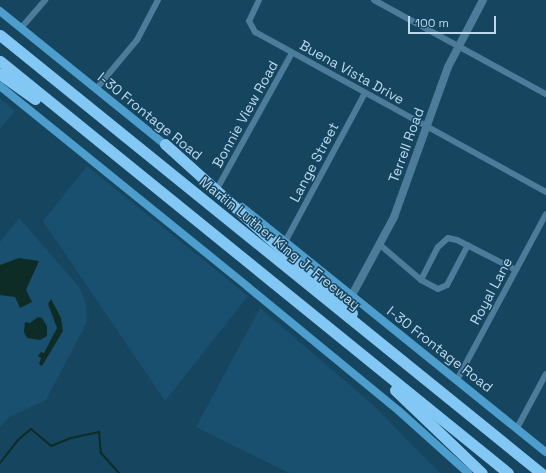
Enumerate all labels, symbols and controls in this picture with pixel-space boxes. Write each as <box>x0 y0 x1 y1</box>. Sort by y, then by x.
scale bar <box>410 8 498 34</box>
text: 100 m <box>415 15 449 31</box>
street label: Buena Vista Drive <box>297 36 407 108</box>
street label: Bonnie View Road <box>209 58 281 170</box>
street label: I-30 Frontage Road <box>94 69 206 163</box>
street label: Terrell Road <box>385 105 427 185</box>
street label: Lange Street <box>286 119 342 205</box>
street label: Martin Luther King Jr Freeway <box>196 173 364 313</box>
street label: Royal Lane <box>466 255 516 327</box>
street label: I-30 Frontage Road <box>384 302 496 396</box>

